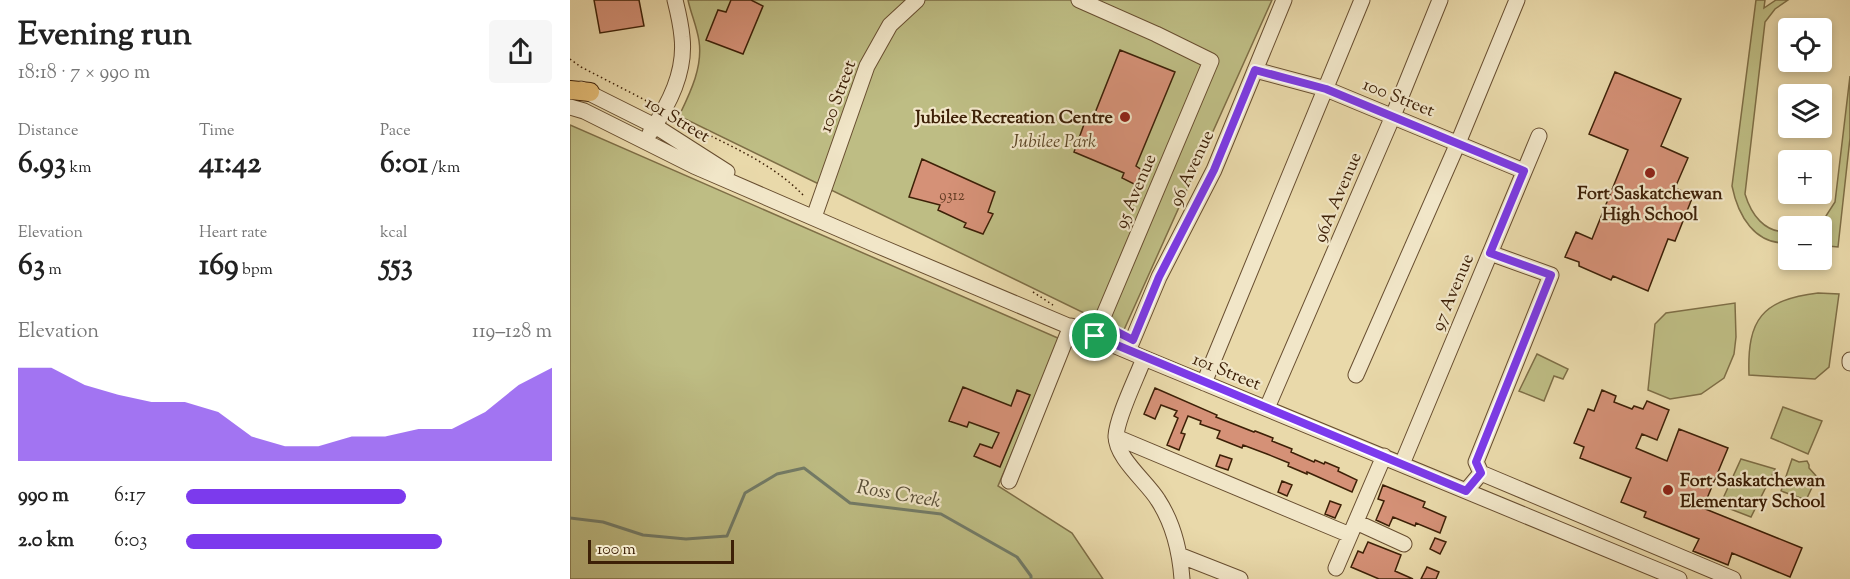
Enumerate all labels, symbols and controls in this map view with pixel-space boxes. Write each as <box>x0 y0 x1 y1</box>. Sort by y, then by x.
text: Evening run <box>18 12 192 60</box>
map controls <box>1778 18 1832 270</box>
button: locate <box>1778 18 1832 72</box>
button: share <box>489 20 552 83</box>
street label: 100 Street <box>814 57 864 137</box>
text: 18:18 · 7 × 990 m <box>18 59 150 88</box>
street label: 100 Street <box>1358 73 1438 125</box>
button: layers <box>1778 84 1832 138</box>
street label: 101 Street <box>640 91 714 150</box>
place label: Jubilee Recreation Centre <box>913 106 1114 132</box>
marker: Jubilee Recreation Centre <box>1118 110 1132 124</box>
text: Distance <box>18 120 78 143</box>
text: Time <box>199 120 235 143</box>
text: Pace <box>380 120 411 143</box>
street label: 96 Avenue <box>1164 126 1222 211</box>
park label: Jubilee Park <box>1011 130 1096 156</box>
text: 6.93 <box>18 143 66 186</box>
text: 41:42 <box>199 143 261 186</box>
text: 6:01 <box>380 143 428 186</box>
street label: 96A Avenue <box>1308 149 1370 247</box>
street label: 95 Avenue <box>1109 150 1164 233</box>
button: + <box>1778 150 1832 204</box>
text: km <box>66 157 91 180</box>
text: /km <box>428 157 460 180</box>
marker: Fort Saskatchewan High School <box>1643 166 1657 180</box>
place label: Fort Saskatchewan High School <box>1577 182 1723 229</box>
house number: 9312 <box>939 186 965 207</box>
button: − <box>1778 216 1832 270</box>
text: Elevation <box>18 222 83 245</box>
text: Heart rate <box>199 222 267 245</box>
text: kcal <box>380 222 408 245</box>
text: 63 <box>18 245 45 288</box>
text: 169 <box>199 245 239 288</box>
text: 553 <box>380 245 413 288</box>
street label: 97 Avenue <box>1426 250 1482 335</box>
text: m <box>45 259 62 282</box>
text: bpm <box>239 259 273 282</box>
pin <box>1069 310 1120 361</box>
text: Elevation <box>18 318 99 347</box>
text: 119–128 m <box>472 318 552 347</box>
icon: arrive <box>1078 319 1111 352</box>
street label: 101 Street <box>1188 347 1264 398</box>
place label: Fort Saskatchewan Elementary School <box>1680 469 1826 516</box>
water label: Ross Creek <box>854 474 943 517</box>
text: 990 m <box>18 482 69 511</box>
text: 6:17 <box>114 482 146 511</box>
marker: Fort Saskatchewan Elementary School <box>1661 483 1675 497</box>
text: 2.0 km <box>18 527 74 556</box>
text: 6:03 <box>114 527 147 556</box>
scale bar <box>588 537 734 564</box>
text: 100 m <box>597 539 636 562</box>

